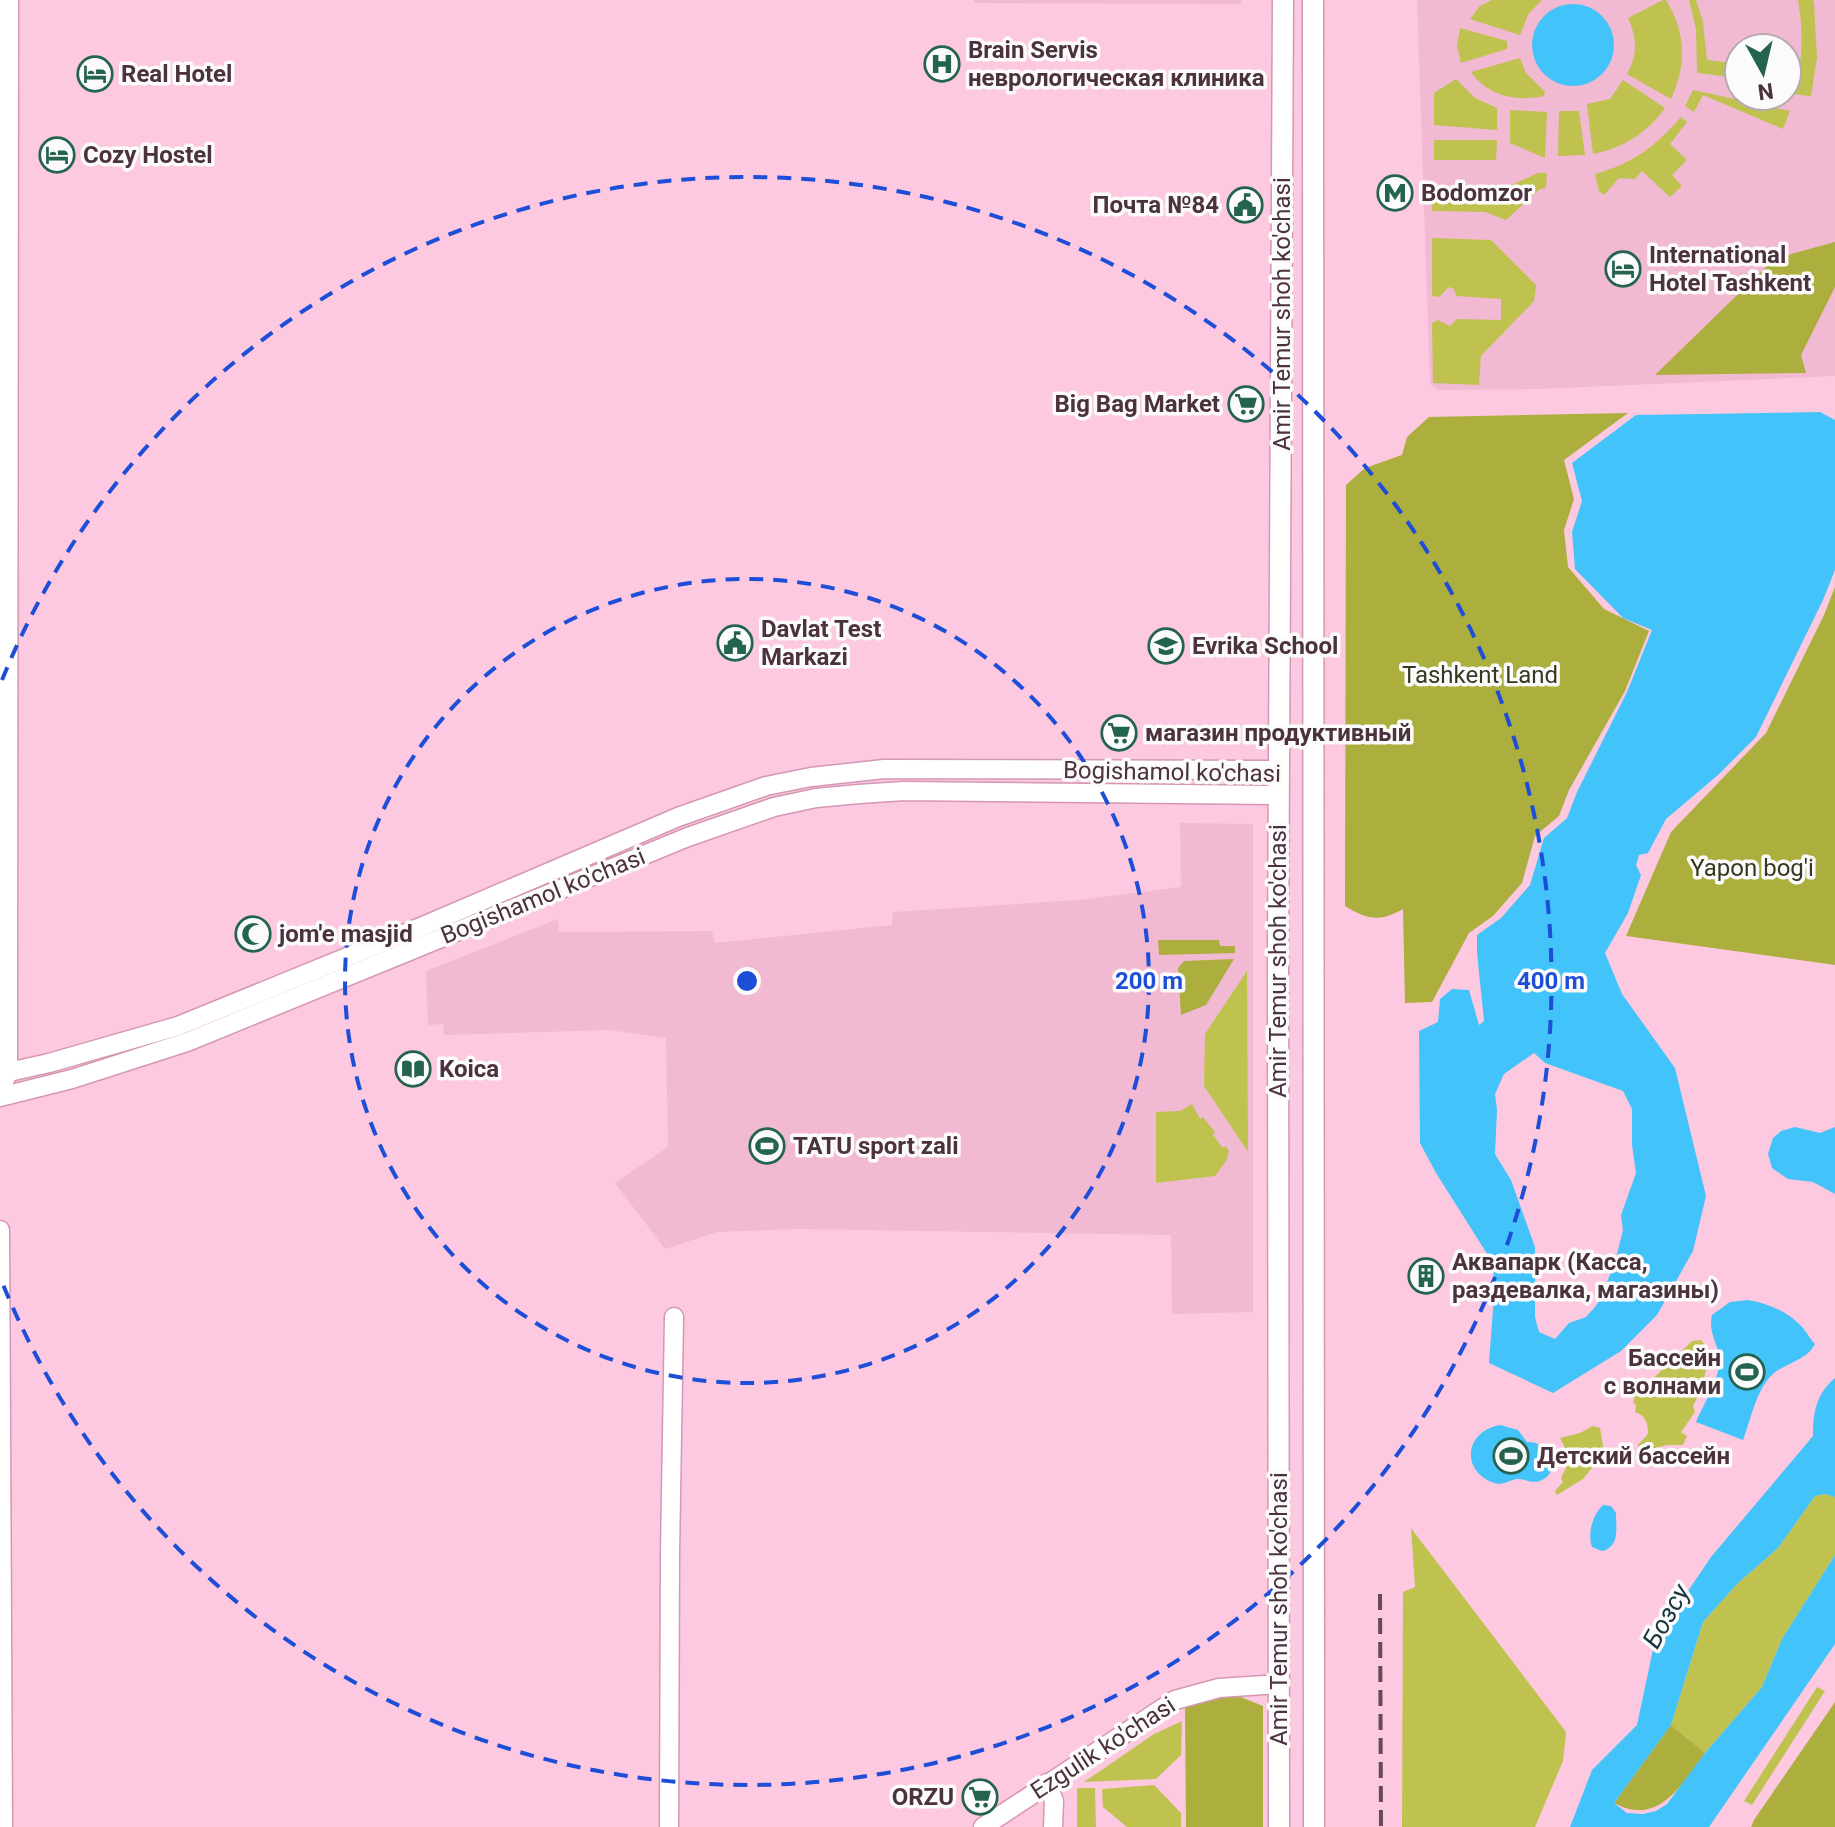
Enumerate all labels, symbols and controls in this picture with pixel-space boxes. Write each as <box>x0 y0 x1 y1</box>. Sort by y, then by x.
north arrow <box>1723 32 1803 112</box>
place label: Brain Servis неврологическая клиника <box>968 36 1265 92</box>
hospital icon: Brain Servis неврологическая клиника <box>923 45 961 83</box>
hotel icon: Real Hotel <box>76 55 114 93</box>
place label: Real Hotel <box>121 60 232 88</box>
text: N <box>1756 78 1775 105</box>
hotel icon: Cozy Hostel <box>38 136 76 174</box>
place label: Cozy Hostel <box>83 141 213 169</box>
metro station icon: Bodomzor <box>1376 174 1414 212</box>
street label: Amir Temur shoh ko'chasi <box>1268 177 1296 451</box>
place label: Bodomzor <box>1421 179 1532 207</box>
public building icon: Почта №84 <box>1226 186 1264 224</box>
place label: Почта №84 <box>1092 191 1219 219</box>
place label: International Hotel Tashkent <box>1649 241 1811 297</box>
hotel icon: International Hotel Tashkent <box>1604 250 1642 288</box>
supermarket icon: Big Bag Market <box>1227 385 1265 423</box>
place label: Big Bag Market <box>1055 390 1220 418</box>
place label: Davlat Test Markazi <box>761 615 881 671</box>
public building icon: Davlat Test Markazi <box>716 624 754 662</box>
school or university icon: Evrika School <box>1147 627 1185 665</box>
place label: Evrika School <box>1192 632 1338 660</box>
park label: Tashkent Land <box>1402 661 1558 689</box>
supermarket icon: магазин продуктивный <box>1100 714 1138 752</box>
place label: магазин продуктивный <box>1145 719 1411 747</box>
street label: Bogishamol ko'chasi <box>1063 756 1281 788</box>
street label: Amir Temur shoh ko'chasi <box>1264 824 1292 1098</box>
street label: Bogishamol ko'chasi <box>437 842 649 950</box>
park label: Yapon bog'i <box>1690 854 1814 882</box>
mosque icon: jom'e masjid <box>234 915 272 953</box>
place label: jom'e masjid <box>277 920 413 948</box>
centre of rings <box>733 967 761 995</box>
text: 200 m <box>1115 967 1183 995</box>
text: 400 m <box>1517 967 1585 995</box>
library icon: Koica <box>394 1050 432 1088</box>
place label: Koica <box>439 1055 499 1083</box>
sports icon: TATU sport zali <box>748 1127 786 1165</box>
place label: TATU sport zali <box>793 1132 959 1160</box>
place label: Аквапарк (Касса, раздевалка, магазины) <box>1452 1248 1719 1304</box>
building icon: Аквапарк (Касса, раздевалка, магазины) <box>1407 1257 1445 1295</box>
place label: Бассейн с волнами <box>1604 1344 1721 1400</box>
sports icon: Бассейн с волнами <box>1728 1353 1766 1391</box>
sports icon: Детский бассейн <box>1492 1437 1530 1475</box>
place label: Детский бассейн <box>1537 1442 1730 1470</box>
street label: Amir Temur shoh ko'chasi <box>1265 1472 1293 1746</box>
water label: Бозсу <box>1636 1578 1696 1653</box>
street label: Ezgulik ko'chasi <box>1025 1691 1181 1805</box>
supermarket icon: ORZU <box>961 1778 999 1816</box>
place label: ORZU <box>892 1783 954 1811</box>

